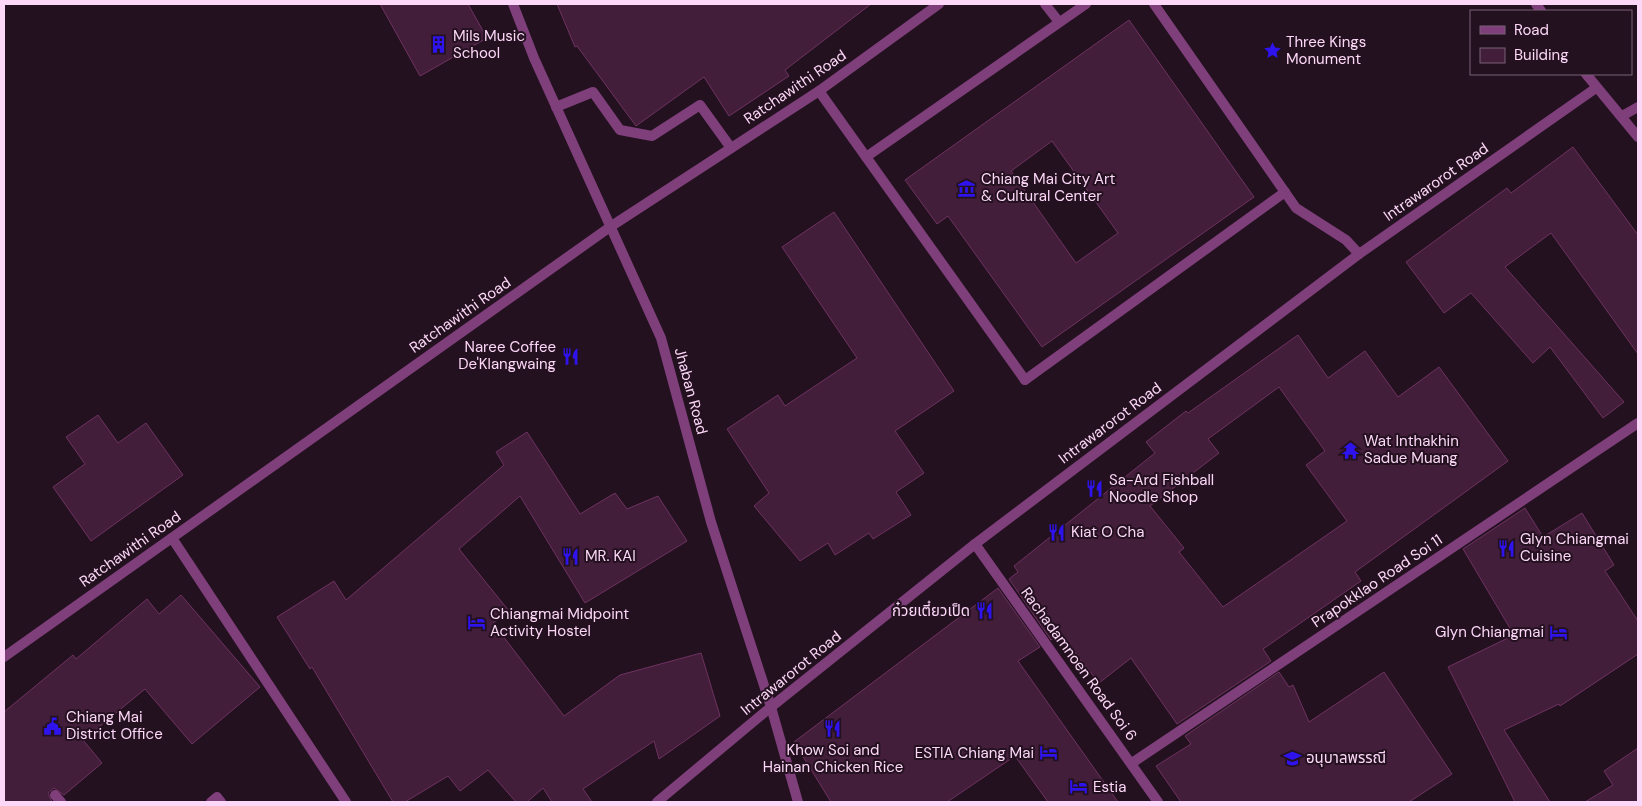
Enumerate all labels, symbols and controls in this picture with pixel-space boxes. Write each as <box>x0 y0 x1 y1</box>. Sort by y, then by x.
legend <box>1470 10 1632 75</box>
text: Road <box>1514 20 1549 40</box>
place label: Mils Music School <box>453 26 525 63</box>
place label: Three Kings Monument <box>1286 32 1366 69</box>
building icon: Mils Music School <box>429 35 449 55</box>
place icon: Three Kings Monument <box>1262 41 1282 61</box>
street label: Ratchawithi Road <box>740 45 850 129</box>
text: Building <box>1514 45 1569 65</box>
street label: Intrawarorot Road <box>1380 138 1492 226</box>
place label: Chiang Mai City Art & Cultural Center <box>981 169 1116 206</box>
museum icon: Chiang Mai City Art & Cultural Center <box>957 178 977 198</box>
street label: Ratchawithi Road <box>405 273 515 357</box>
place label: Naree Coffee De'Klangwaing <box>458 337 556 374</box>
street label: Jhaban Road <box>670 345 712 437</box>
restaurant icon: Naree Coffee De'Klangwaing <box>560 346 580 366</box>
street label: Intrawarorot Road <box>1055 378 1165 468</box>
place label: Wat Inthakhin Sadue Muang <box>1364 431 1459 468</box>
temple icon: Wat Inthakhin Sadue Muang <box>1340 440 1360 460</box>
place label: Sa-Ard Fishball Noodle Shop <box>1109 470 1214 507</box>
restaurant icon: Sa-Ard Fishball Noodle Shop <box>1085 479 1105 499</box>
street label: Ratchawithi Road <box>75 507 185 591</box>
restaurant icon: Kiat O Cha <box>1047 522 1067 542</box>
place label: Kiat O Cha <box>1071 522 1144 542</box>
place label: Glyn Chiangmai Cuisine <box>1520 529 1629 566</box>
street label: Prapokklao Road Soi 11 <box>1308 530 1446 632</box>
restaurant icon: Glyn Chiangmai Cuisine <box>1496 538 1516 558</box>
restaurant icon: MR. KAI <box>561 546 581 566</box>
place label: MR. KAI <box>585 546 636 566</box>
street label: Rachadamnoen Road Soi 6 <box>1016 583 1142 745</box>
place label: ก๋วยเตี๋ยวเป็ด <box>892 600 970 621</box>
restaurant icon: ก๋วยเตี๋ยวเป็ด <box>974 601 994 621</box>
place label: Chiangmai Midpoint Activity Hostel <box>490 604 629 641</box>
hotel icon: Chiangmai Midpoint Activity Hostel <box>466 613 486 633</box>
place label: Glyn Chiangmai <box>1435 622 1544 642</box>
hotel icon: Glyn Chiangmai <box>1548 622 1568 642</box>
street label: Intrawarorot Road <box>737 626 845 720</box>
place label: Chiang Mai District Office <box>66 707 163 744</box>
public building icon: Chiang Mai District Office <box>42 716 62 736</box>
restaurant icon: Khow Soi and Hainan Chicken Rice <box>823 719 843 739</box>
place label: Khow Soi and Hainan Chicken Rice <box>763 740 903 777</box>
place label: ESTIA Chiang Mai <box>915 743 1034 763</box>
hotel icon: ESTIA Chiang Mai <box>1038 743 1058 763</box>
school or university icon: อนุบาลพรรณี <box>1282 748 1302 768</box>
place label: อนุบาลพรรณี <box>1306 748 1386 768</box>
hotel icon: Estia <box>1069 777 1089 797</box>
place label: Estia <box>1093 777 1126 797</box>

